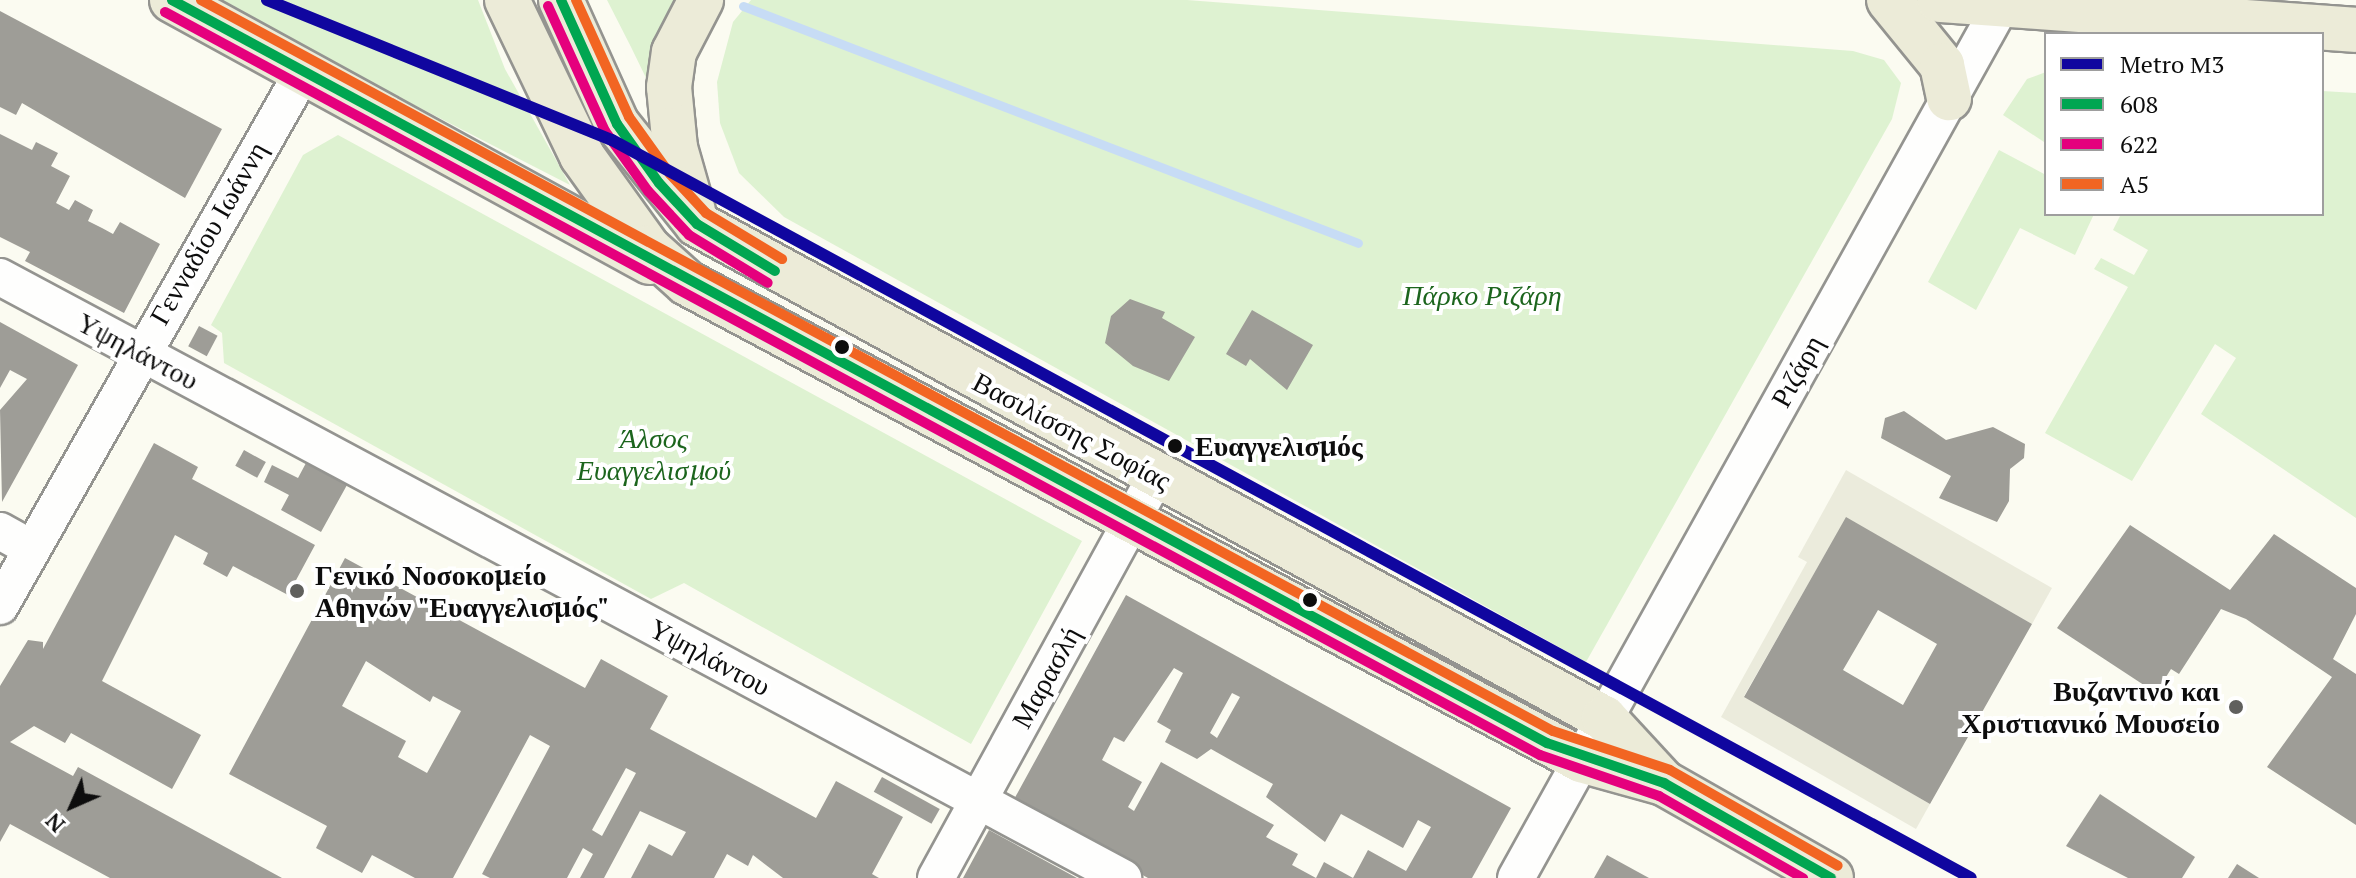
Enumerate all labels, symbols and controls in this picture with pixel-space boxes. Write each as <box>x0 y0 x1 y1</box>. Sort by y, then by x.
legend <box>2044 32 2324 216</box>
text: Metro Μ3 <box>2120 48 2224 80</box>
text: 608 <box>2120 88 2158 120</box>
text: 622 <box>2120 128 2158 160</box>
street label: Γενναδίου Ιωάννη <box>142 136 274 330</box>
text: A5 <box>2120 168 2149 200</box>
park label: Πάρκο Ριζάρη <box>1402 278 1562 312</box>
street label: Υψηλάντου <box>72 305 204 397</box>
street label: Ριζάρη <box>1764 329 1830 413</box>
unlabelled marker <box>834 339 850 355</box>
street label: Βασιλίσσης Σοφίας <box>967 365 1177 497</box>
park label: Άλσος Ευαγγελισμού <box>577 421 731 487</box>
place label: Ευαγγελισμός <box>1195 429 1363 463</box>
marker: Ευαγγελισμός <box>1162 433 1188 459</box>
place label: Γενικό Νοσοκομείο Αθηνών "Ευαγγελισμός" <box>315 558 610 624</box>
marker: Γενικό Νοσοκομείο Αθηνών "Ευαγγελισμός" <box>286 580 308 602</box>
unlabelled marker <box>1302 592 1318 608</box>
street label: Υψηλάντου <box>644 611 776 703</box>
street label: Μαρασλή <box>1004 620 1088 734</box>
place label: Βυζαντινό και Χριστιανικό Μουσείο <box>1961 674 2220 740</box>
marker: Βυζαντινό και Χριστιανικό Μουσείο <box>2227 698 2245 716</box>
north arrow <box>32 766 112 846</box>
text: N <box>39 807 71 839</box>

